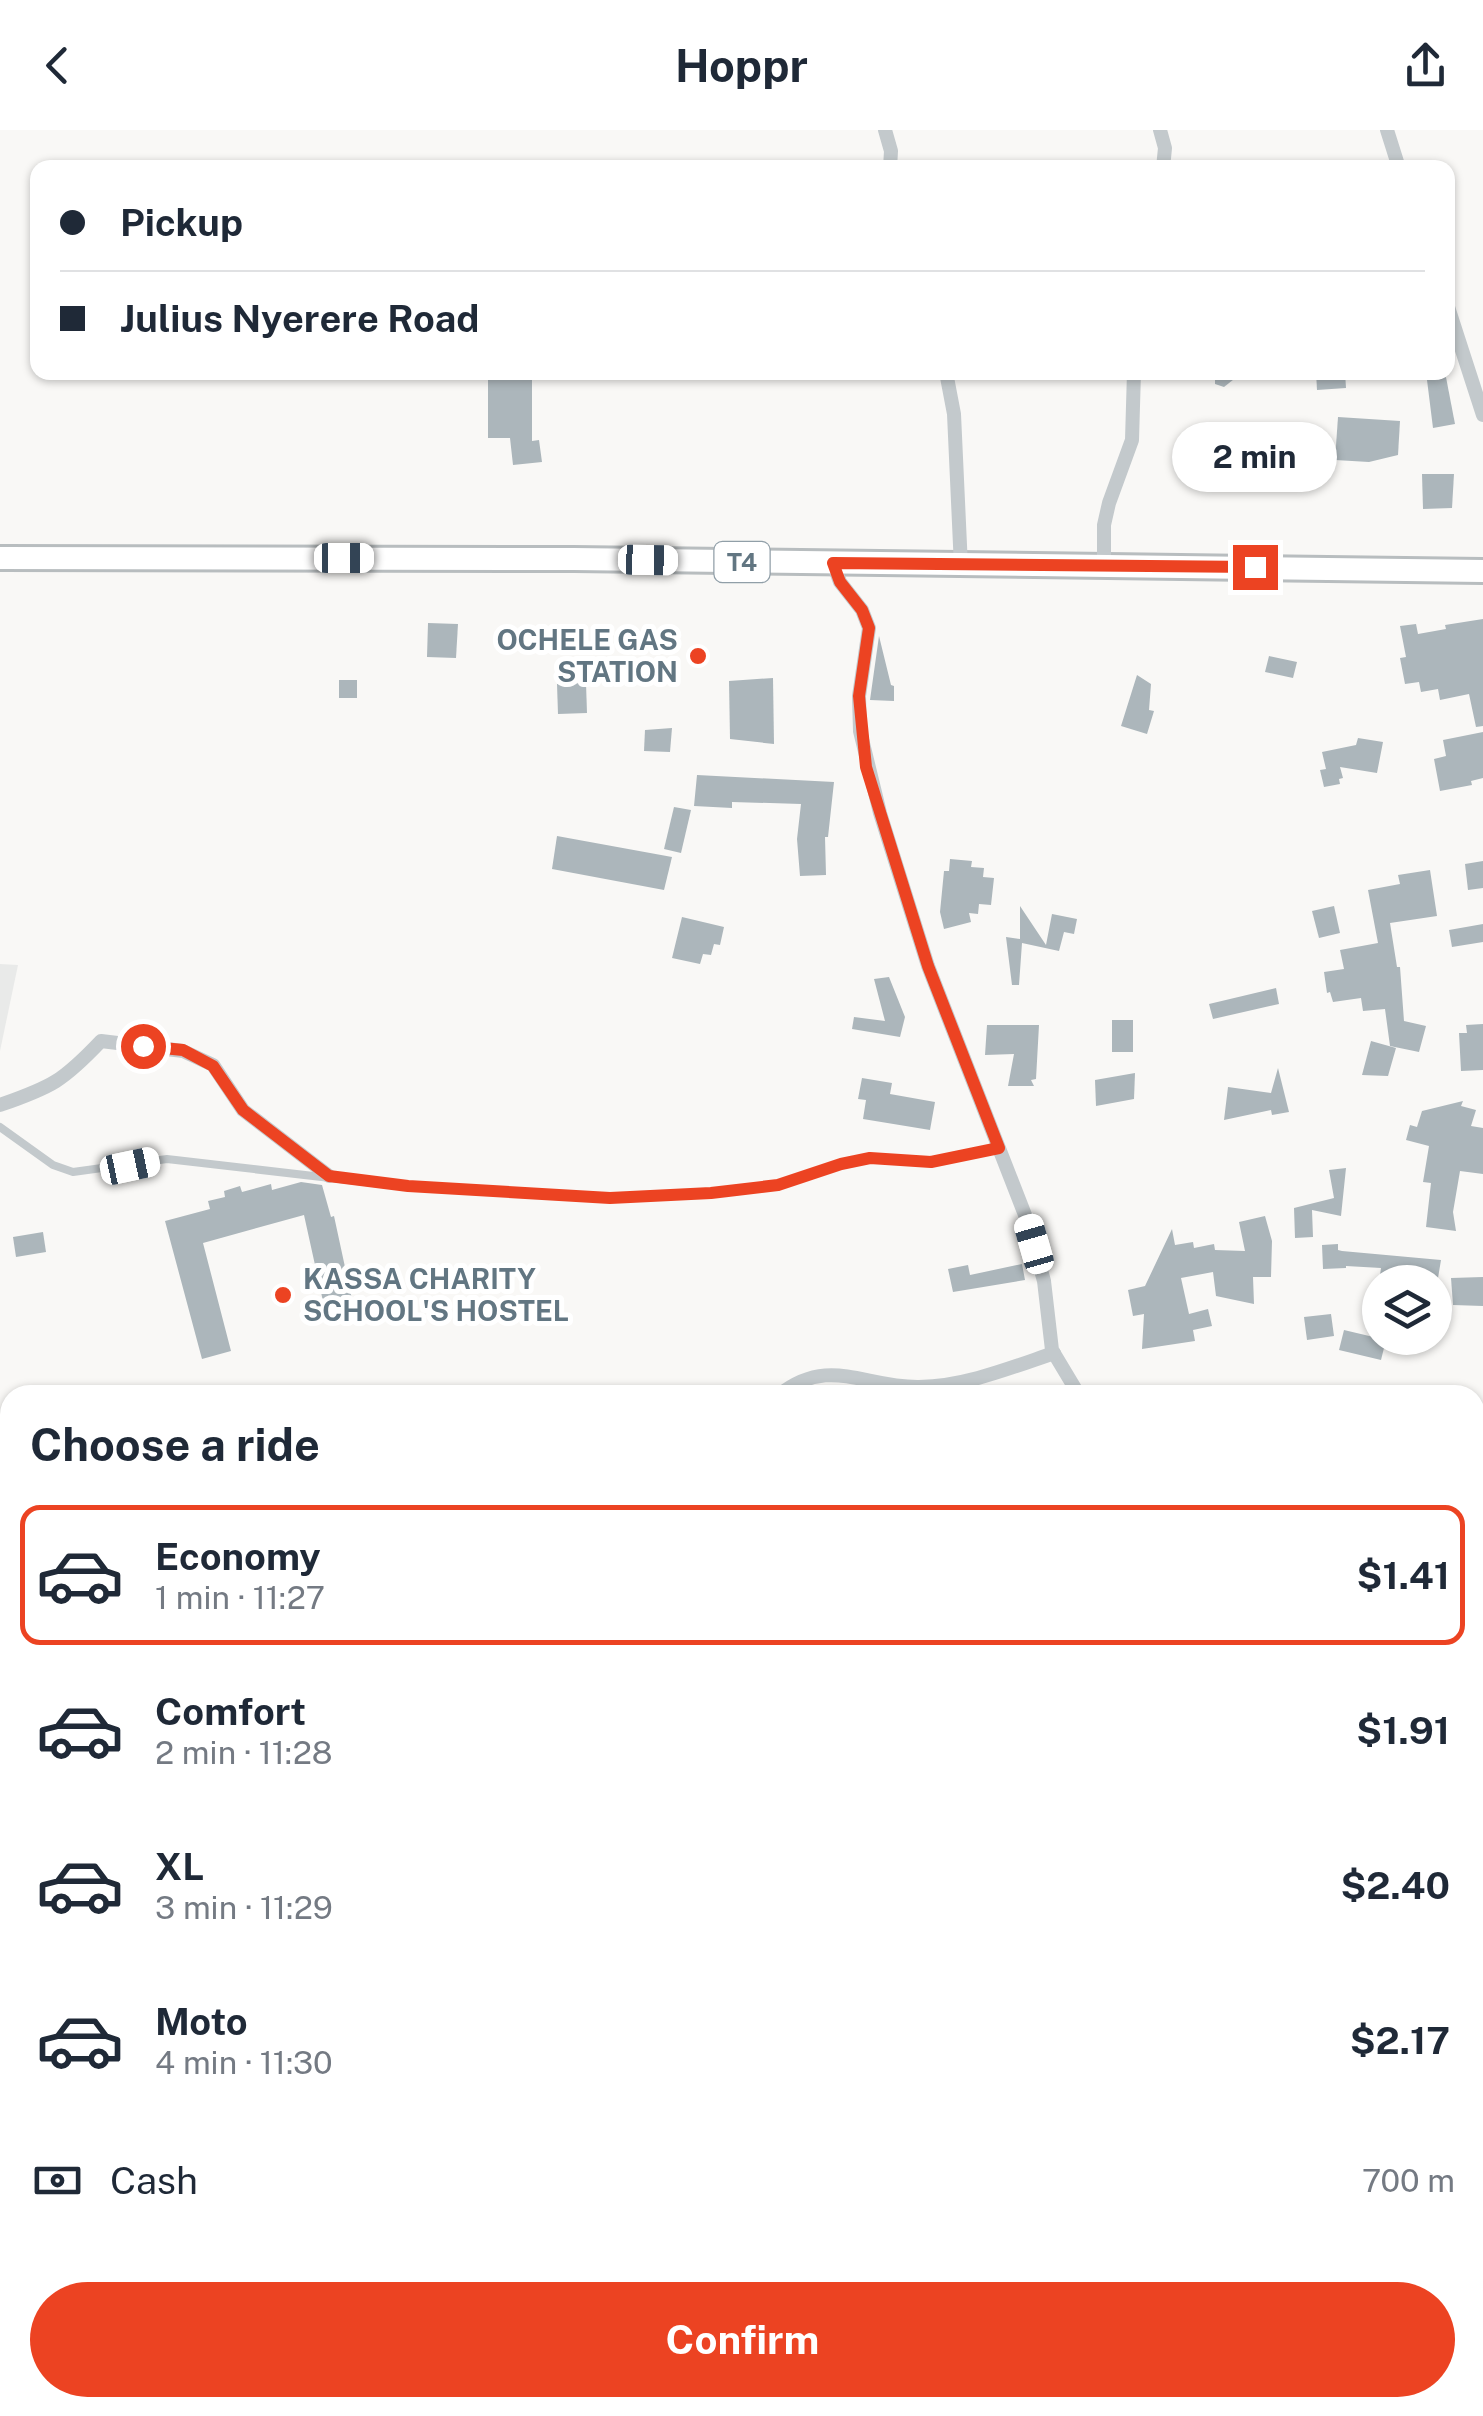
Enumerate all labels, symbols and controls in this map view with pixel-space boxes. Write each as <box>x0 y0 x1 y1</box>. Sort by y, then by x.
icon: back <box>30 38 85 93</box>
icon: share <box>1398 38 1453 93</box>
text: Hoppr <box>675 39 808 92</box>
text: Pickup <box>120 200 243 245</box>
text: Julius Nyerere Road <box>120 296 479 341</box>
callout: 2 min <box>1172 422 1338 492</box>
text: 2 min <box>1213 438 1296 475</box>
road number: T4 <box>714 542 770 582</box>
car <box>314 543 374 573</box>
car <box>618 544 678 576</box>
route end <box>1233 545 1278 590</box>
place label: OCHELE GAS STATION <box>496 623 678 688</box>
marker: OCHELE GAS STATION <box>687 645 709 667</box>
route start <box>121 1024 166 1069</box>
car <box>98 1145 162 1187</box>
car <box>1011 1211 1057 1277</box>
place label: KASSA CHARITY SCHOOL'S HOSTEL <box>303 1262 569 1327</box>
map controls <box>1362 1265 1452 1355</box>
button: layers <box>1362 1265 1452 1355</box>
marker: KASSA CHARITY SCHOOL'S HOSTEL <box>272 1284 294 1306</box>
text: Choose a ride <box>30 1418 320 1471</box>
icon: car <box>35 1530 125 1620</box>
text: Economy <box>155 1534 321 1579</box>
text: $1.41 <box>1357 1553 1450 1598</box>
text: 1 min · 11:27 <box>155 1579 325 1616</box>
icon: car <box>35 1685 125 1775</box>
text: Comfort <box>155 1689 306 1734</box>
text: $1.91 <box>1356 1708 1450 1753</box>
text: 2 min · 11:28 <box>155 1734 333 1771</box>
icon: car <box>35 1840 125 1930</box>
text: XL <box>155 1844 204 1889</box>
text: $2.40 <box>1340 1863 1450 1908</box>
text: 3 min · 11:29 <box>155 1889 333 1926</box>
icon: car <box>35 1995 125 2085</box>
text: Moto <box>155 1999 248 2044</box>
text: $2.17 <box>1350 2018 1450 2063</box>
text: 4 min · 11:30 <box>155 2044 333 2081</box>
icon: cash <box>30 2153 85 2208</box>
text: Cash <box>110 2158 198 2203</box>
text: 700 m <box>1362 2162 1455 2199</box>
button: Confirm <box>30 2282 1455 2397</box>

